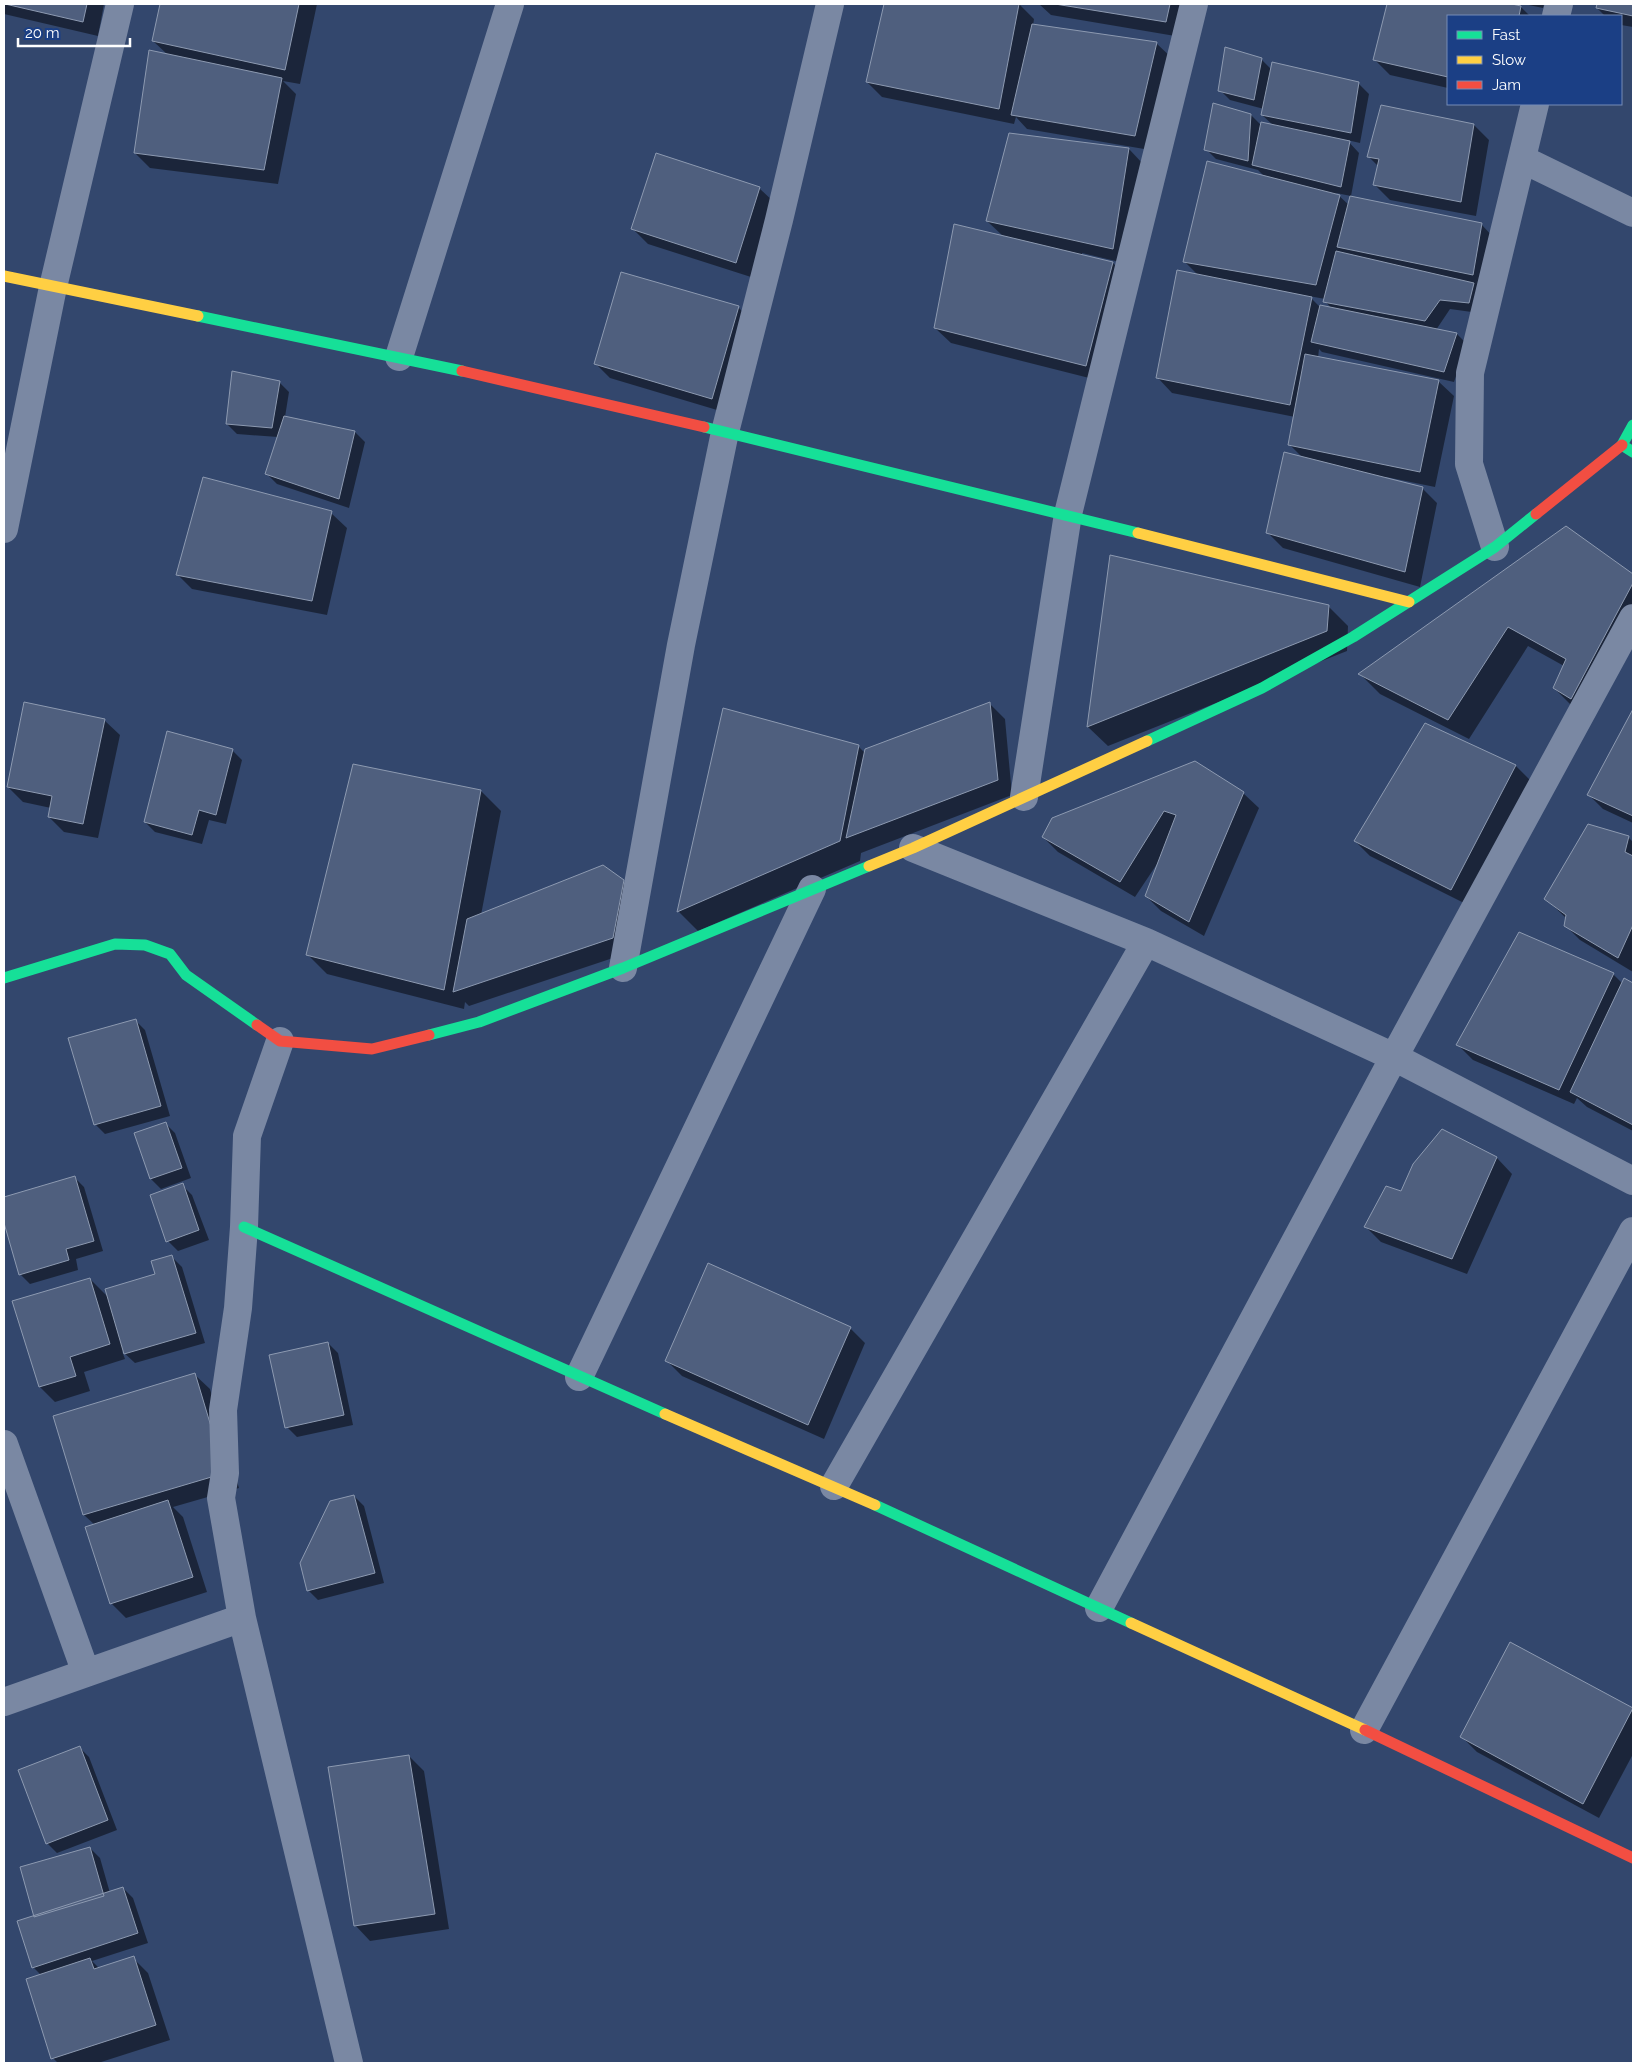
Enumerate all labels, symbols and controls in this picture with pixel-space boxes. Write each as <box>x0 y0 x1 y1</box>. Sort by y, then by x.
scale bar <box>18 15 130 47</box>
legend <box>1447 15 1622 105</box>
text: 20 m <box>25 24 60 42</box>
text: Fast <box>1492 26 1520 44</box>
text: Slow <box>1492 51 1526 69</box>
text: Jam <box>1492 76 1521 94</box>

